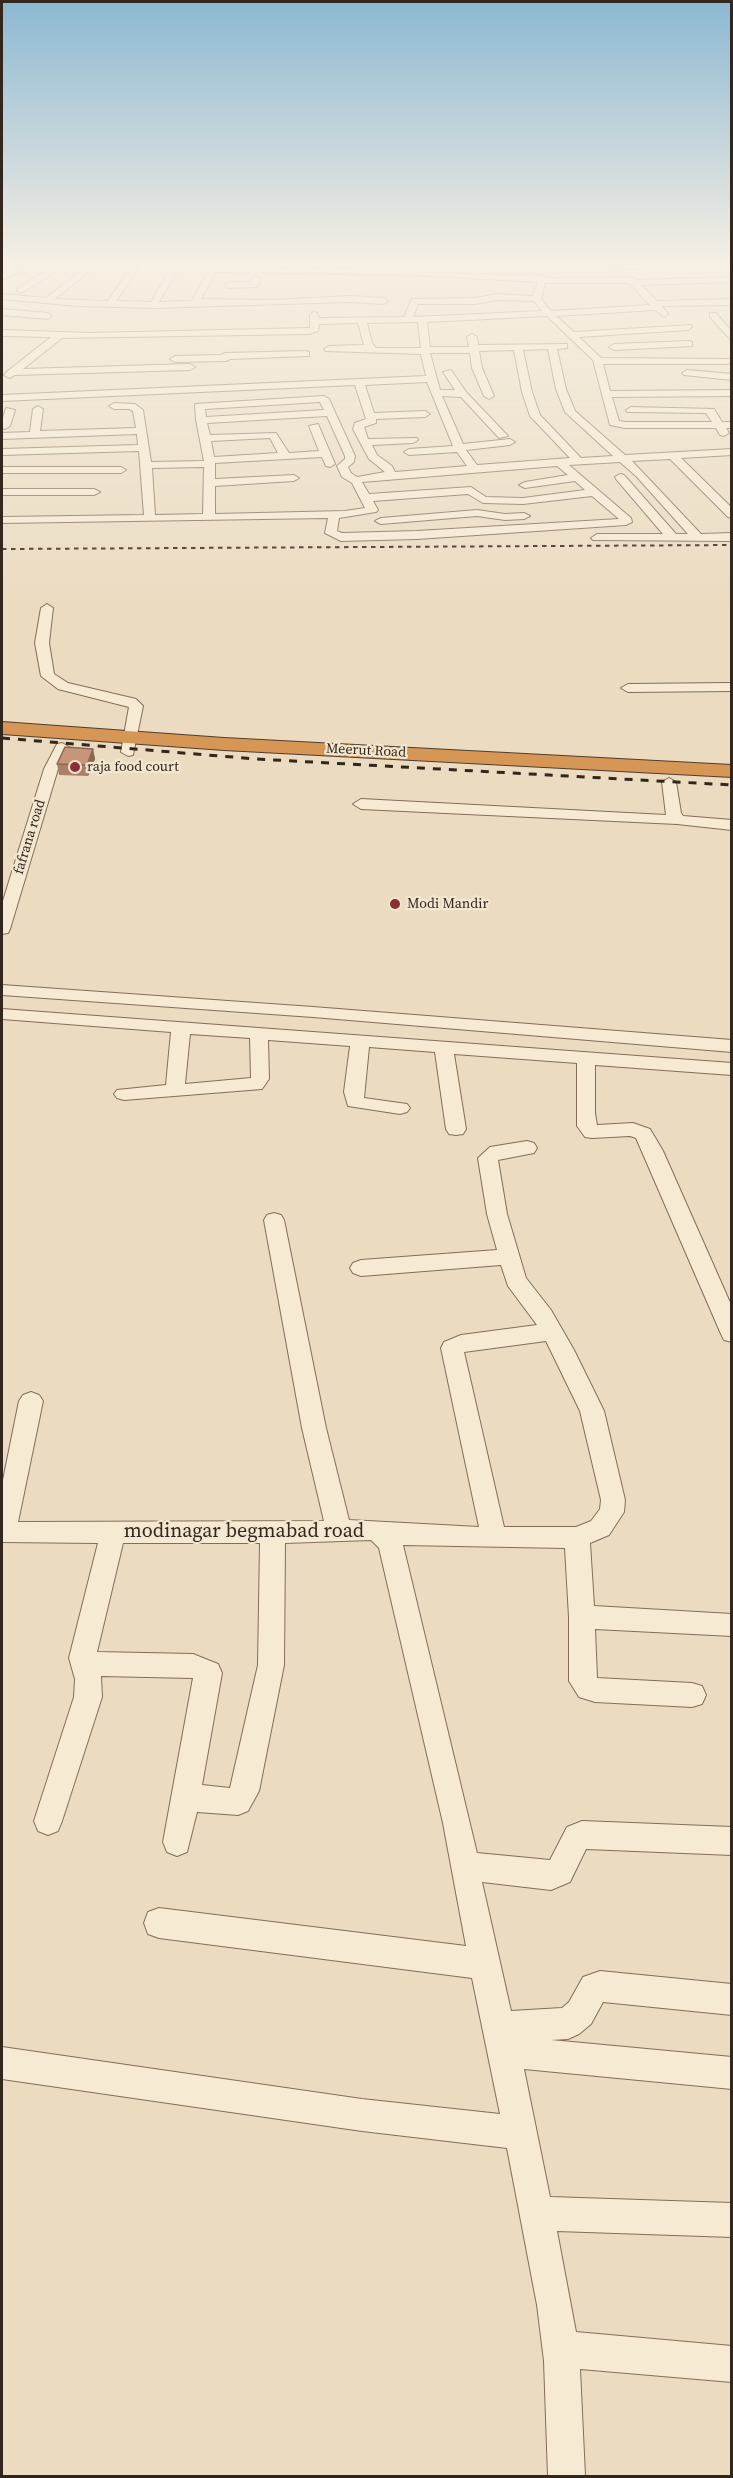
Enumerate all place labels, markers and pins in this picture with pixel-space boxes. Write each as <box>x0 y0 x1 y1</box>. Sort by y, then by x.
place label: raja food court <box>87 759 179 775</box>
marker: raja food court <box>68 760 82 774</box>
place label: Modi Mandir <box>407 896 488 912</box>
marker: Modi Mandir <box>388 897 402 911</box>

